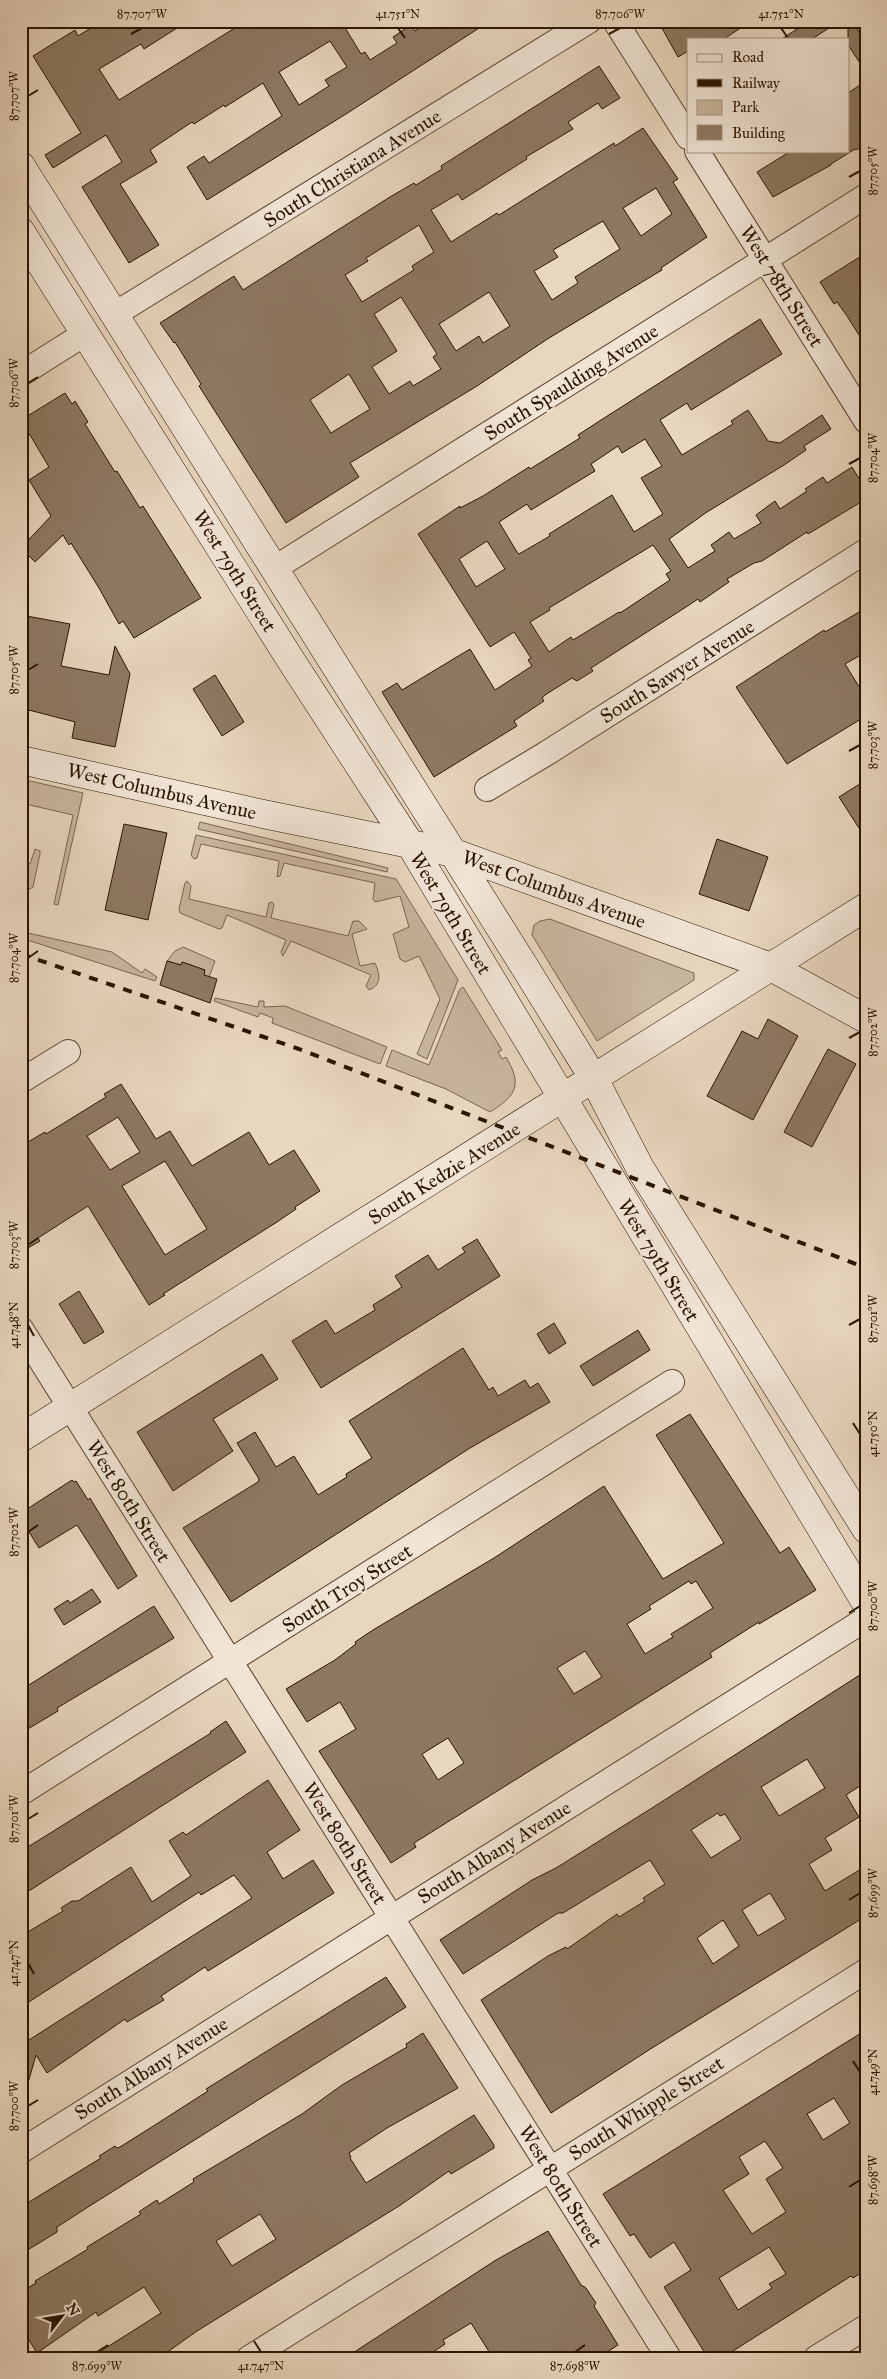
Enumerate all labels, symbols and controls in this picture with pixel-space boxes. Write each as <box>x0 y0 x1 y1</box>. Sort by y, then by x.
text: 87.707°W <box>117 7 168 21</box>
text: 41.751°N <box>376 7 420 21</box>
text: 87.706°W <box>595 7 645 21</box>
text: 41.752°N <box>758 7 804 21</box>
legend <box>687 38 850 152</box>
text: Road <box>732 48 764 66</box>
text: 87.707°W <box>7 70 21 121</box>
text: Railway <box>732 74 781 92</box>
text: Park <box>732 98 759 116</box>
street label: South Christiana Avenue <box>259 104 445 232</box>
text: Building <box>732 124 786 142</box>
text: 87.705°W <box>866 146 880 196</box>
street label: West 78th Street <box>735 221 829 351</box>
street label: South Spaulding Avenue <box>479 319 663 446</box>
text: 87.706°W <box>7 358 21 408</box>
text: 87.704°W <box>866 432 880 483</box>
street label: West 79th Street <box>188 506 282 636</box>
street label: South Sawyer Avenue <box>596 614 758 728</box>
text: 87.705°W <box>7 645 21 695</box>
text: 87.703°W <box>866 720 880 769</box>
street label: West Columbus Avenue <box>65 758 259 824</box>
street label: West Columbus Avenue <box>459 845 649 933</box>
street label: West 79th Street <box>405 847 497 979</box>
text: 87.704°W <box>7 932 21 983</box>
text: 87.702°W <box>866 1007 880 1057</box>
street label: South Kedzie Avenue <box>364 1117 524 1229</box>
street label: West 79th Street <box>613 1194 705 1326</box>
text: 87.703°W <box>7 1220 21 1269</box>
text: 87.701°W <box>866 1294 880 1343</box>
text: 41.748°N <box>7 1302 21 1348</box>
text: 41.750°N <box>866 1411 880 1457</box>
street label: West 80th Street <box>82 1435 176 1567</box>
text: 87.702°W <box>7 1507 21 1557</box>
street label: South Troy Street <box>277 1538 417 1638</box>
text: 87.700°W <box>866 1580 880 1631</box>
street label: West 80th Street <box>298 1777 392 1909</box>
text: 87.701°W <box>7 1794 21 1843</box>
street label: South Albany Avenue <box>413 1795 575 1909</box>
text: 87.699°W <box>866 1867 880 1918</box>
text: 41.747°N <box>7 1940 21 1986</box>
street label: South Albany Avenue <box>70 2011 232 2125</box>
text: 41.749°N <box>866 2049 880 2095</box>
street label: South Whipple Street <box>564 2051 728 2165</box>
text: 87.700°W <box>7 2080 21 2131</box>
street label: West 80th Street <box>514 2120 608 2252</box>
text: 87.698°W <box>866 2154 880 2205</box>
north arrow <box>38 2292 88 2342</box>
text: N <box>62 2300 83 2319</box>
text: 87.699°W <box>72 2359 123 2373</box>
text: 41.747°N <box>238 2359 284 2373</box>
text: 87.698°W <box>550 2359 601 2373</box>

